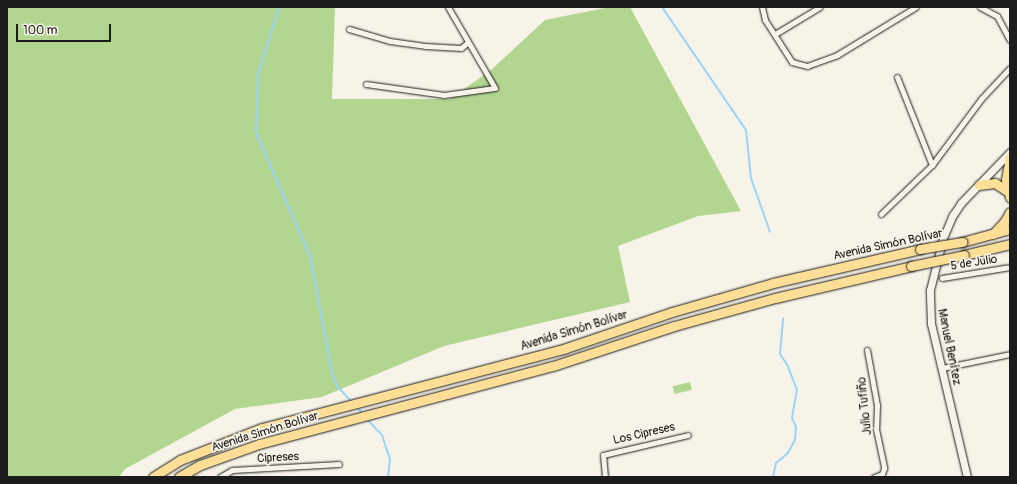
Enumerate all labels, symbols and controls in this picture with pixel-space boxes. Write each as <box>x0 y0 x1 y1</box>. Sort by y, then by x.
scale bar <box>18 16 113 42</box>
text: 100 m <box>23 23 57 38</box>
street label: Avenida Simón Bolívar <box>832 226 944 264</box>
street label: 5 de Julio <box>950 252 998 274</box>
street label: Avenida Simón Bolívar <box>519 308 629 354</box>
street label: Manuel Benítez <box>934 308 964 386</box>
street label: Julio Tufiño <box>855 376 875 436</box>
street label: Avenida Simón Bolívar <box>210 409 320 455</box>
street label: Los Cipreses <box>612 420 676 448</box>
street label: Cipreses <box>257 450 299 466</box>

